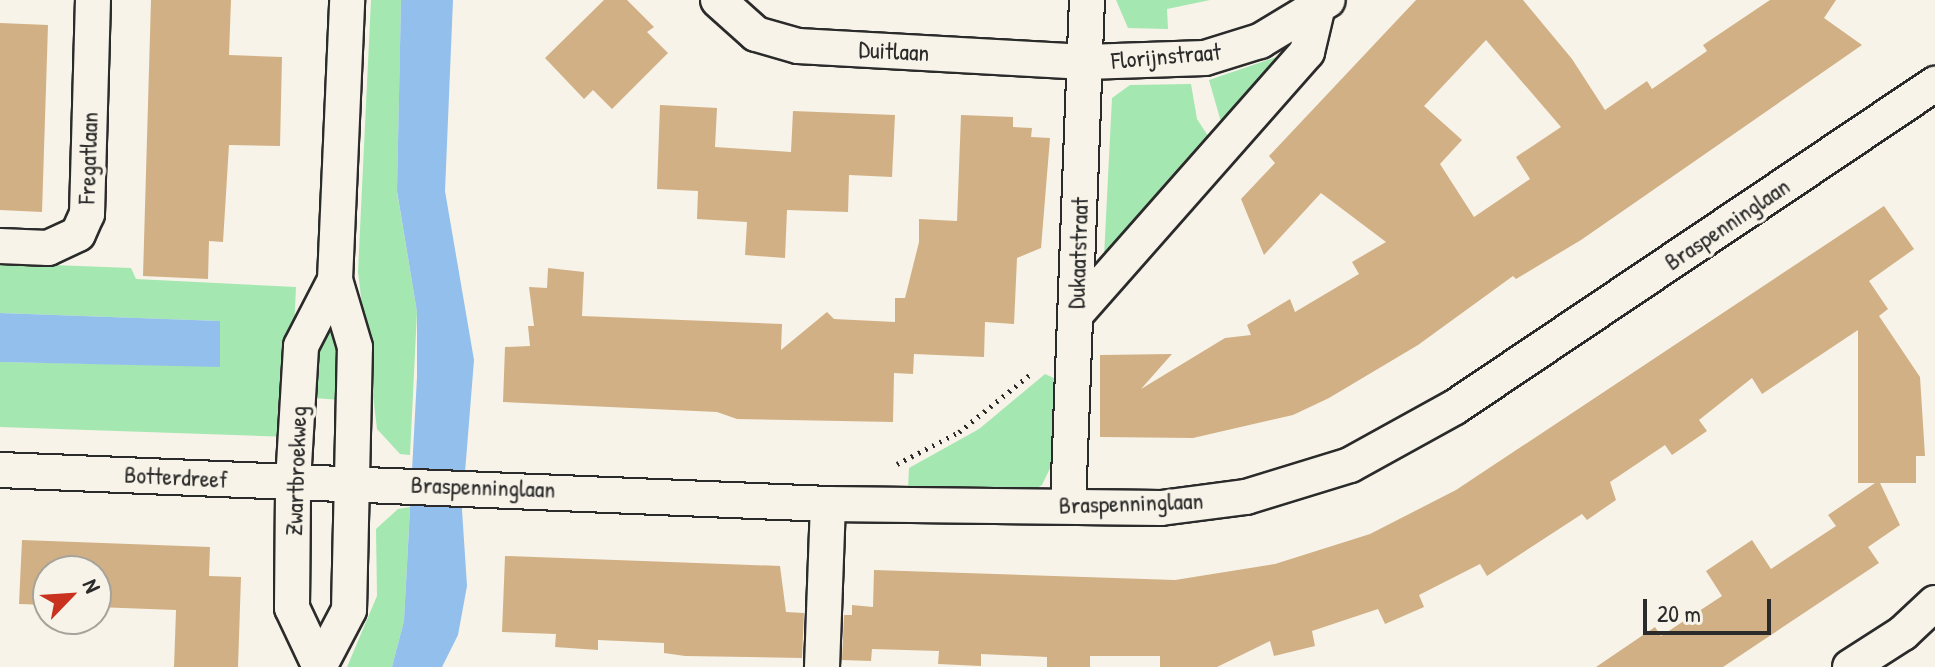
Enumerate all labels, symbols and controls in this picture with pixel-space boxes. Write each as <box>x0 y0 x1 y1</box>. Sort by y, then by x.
street label: Duitlaan <box>858 35 930 67</box>
street label: Florijnstraat <box>1110 37 1222 75</box>
street label: Fregatlaan <box>72 111 104 205</box>
street label: Braspenninglaan <box>1659 172 1795 276</box>
street label: Dukaatstraat <box>1062 197 1094 309</box>
street label: Zwartbroekweg <box>279 406 313 536</box>
street label: Botterdreef <box>124 460 228 494</box>
street label: Braspenninglaan <box>410 470 556 504</box>
street label: Braspenninglaan <box>1058 486 1204 520</box>
north arrow <box>32 555 112 635</box>
text: N <box>76 574 108 597</box>
scale bar <box>1647 583 1775 633</box>
text: 20 m <box>1657 597 1701 629</box>

